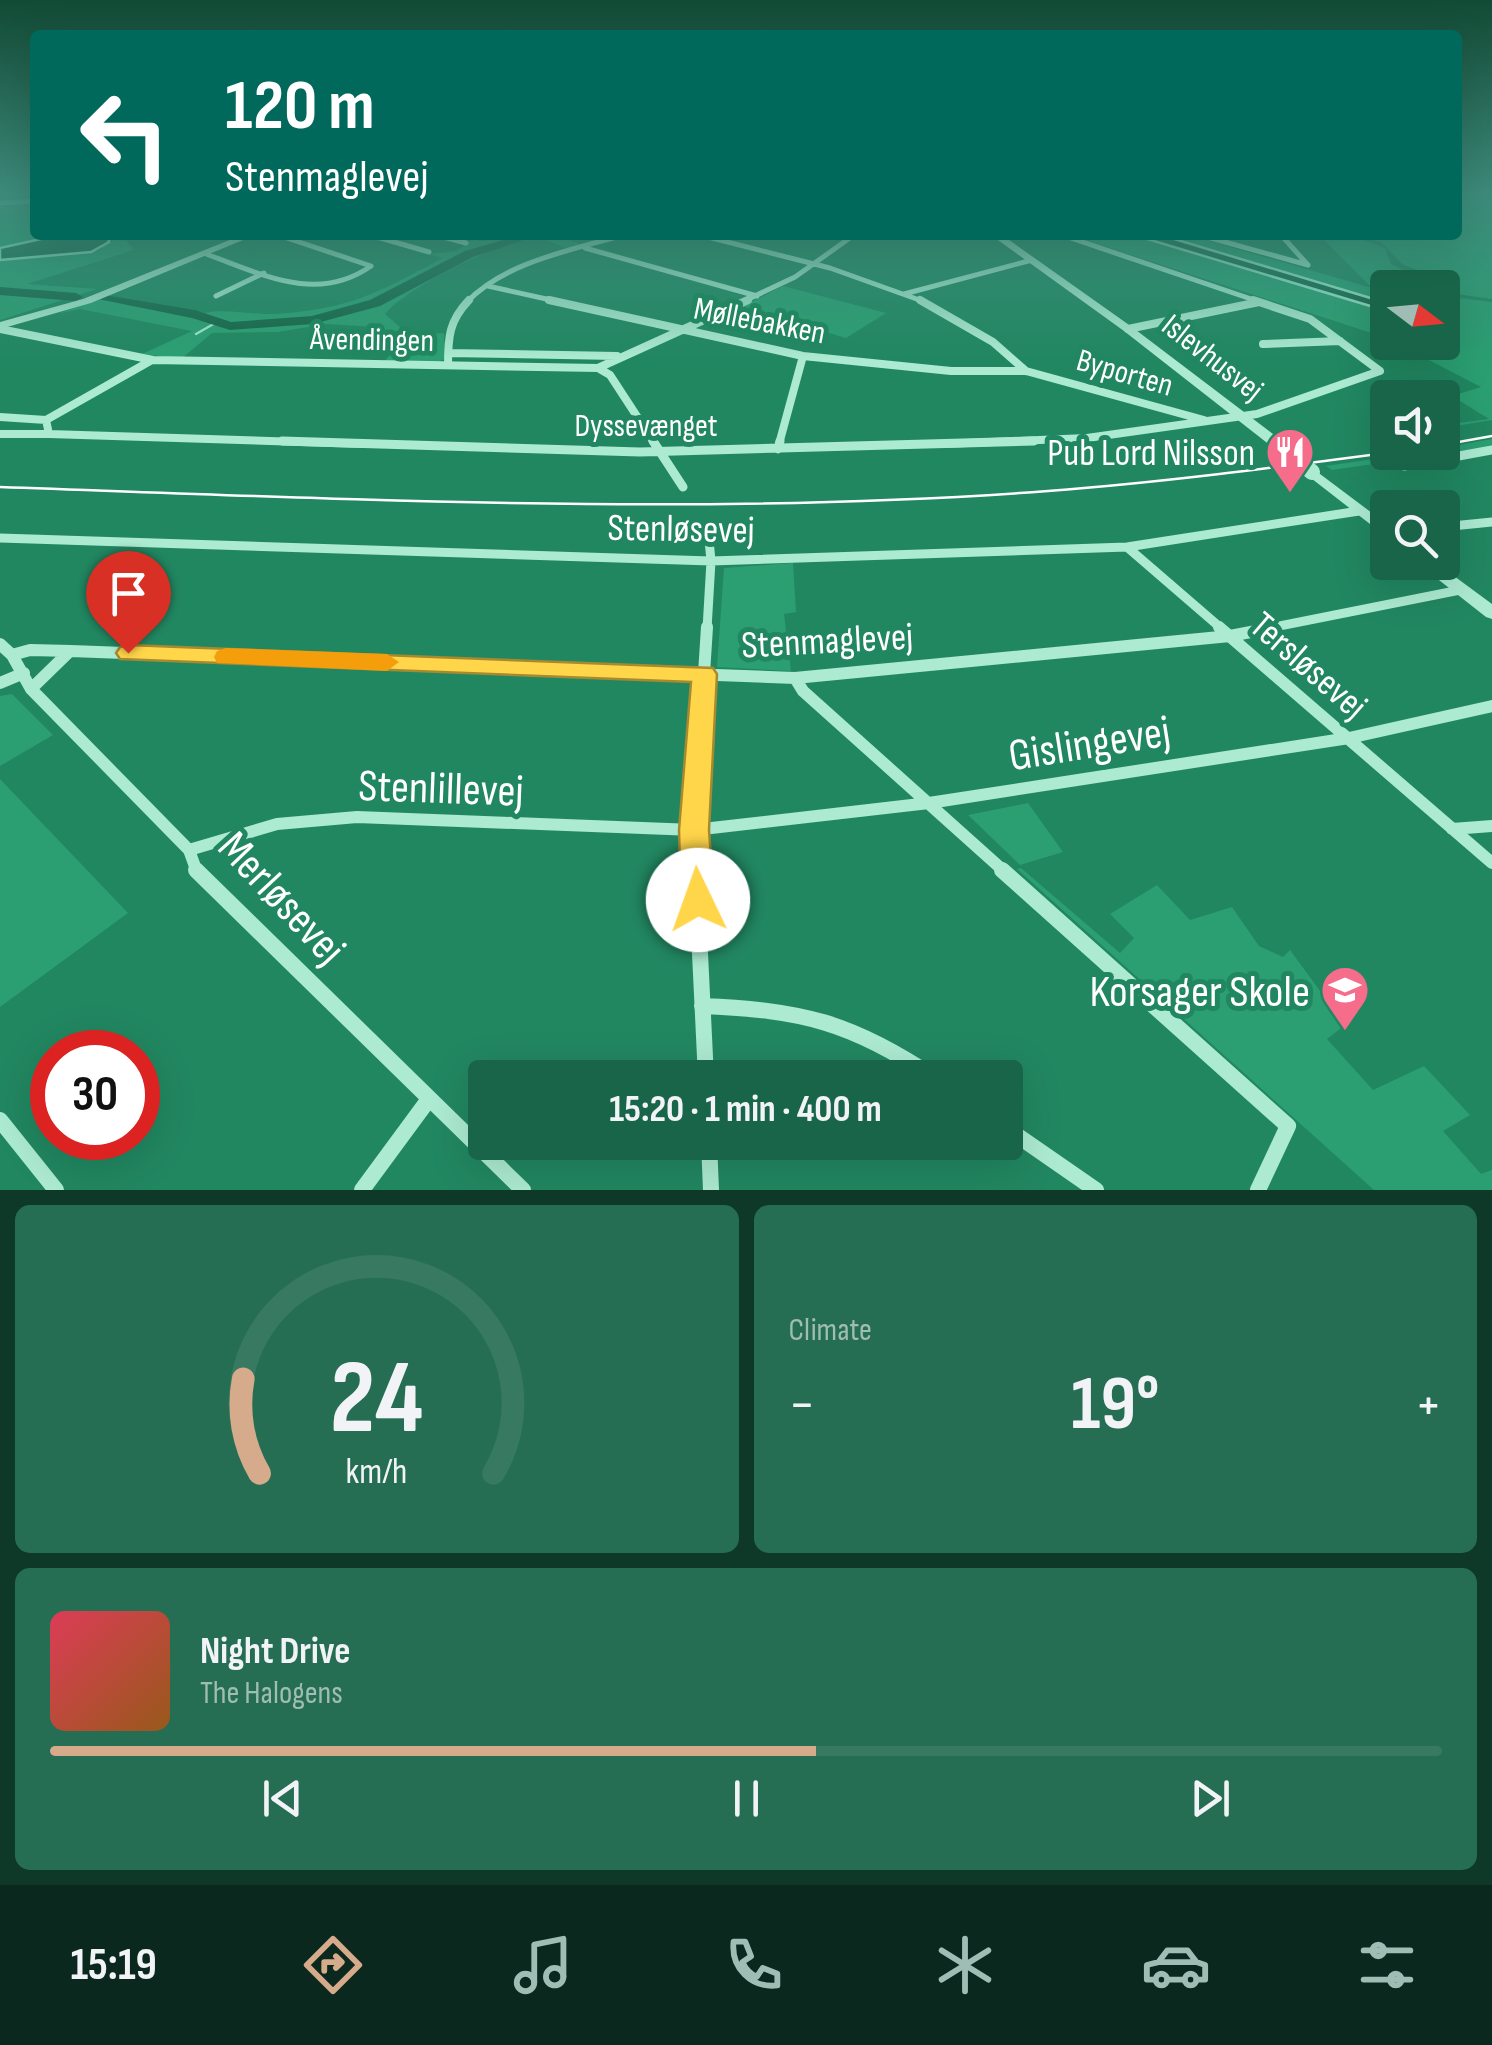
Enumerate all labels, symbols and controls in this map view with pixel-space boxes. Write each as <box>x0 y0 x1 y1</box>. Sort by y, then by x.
text: 120 m <box>225 65 375 149</box>
icon: left <box>60 70 190 200</box>
text: Stenmaglevej <box>225 150 429 205</box>
north arrow <box>1370 270 1460 360</box>
map controls <box>1370 270 1460 580</box>
street label: Møllebakken <box>691 290 829 353</box>
street label: Islevhusvej <box>1154 306 1271 410</box>
street label: Åvendingen <box>309 320 434 361</box>
street label: Byporten <box>1072 341 1177 406</box>
button: sound <box>1370 380 1460 470</box>
street label: Dyssevænget <box>574 407 718 446</box>
restaurant icon: Pub Lord Nilsson <box>1264 426 1316 494</box>
place label: Pub Lord Nilsson <box>1047 431 1255 476</box>
button: search <box>1370 490 1460 580</box>
street label: Stenløsevej <box>607 506 755 553</box>
pin <box>86 551 171 654</box>
icon: arrive <box>101 566 156 621</box>
street label: Tersløsevej <box>1240 603 1376 729</box>
street label: Stenmaglevej <box>740 615 914 668</box>
street label: Gislingevej <box>1005 705 1174 784</box>
street label: Stenlillevej <box>357 759 525 820</box>
street label: Merløsevej <box>206 821 356 977</box>
position arrow <box>646 848 750 952</box>
school or university icon: Korsager Skole <box>1319 964 1371 1032</box>
place label: Korsager Skole <box>1089 965 1310 1020</box>
speed limit sign: 30 <box>30 1030 160 1160</box>
text: 15:20 · 1 min · 400 m <box>609 1087 882 1132</box>
text: Climate <box>789 1311 872 1350</box>
text: 24 <box>330 1337 424 1462</box>
text: 19° <box>1071 1360 1159 1451</box>
text: − <box>789 1372 815 1439</box>
text: + <box>1415 1372 1442 1439</box>
text: km/h <box>346 1451 408 1494</box>
text: Night Drive <box>200 1629 351 1674</box>
text: The Halogens <box>200 1674 343 1713</box>
icon: previous <box>255 1771 310 1826</box>
icon: pause <box>719 1771 774 1826</box>
icon: next <box>1183 1771 1238 1826</box>
icon: directions <box>298 1930 368 2000</box>
icon: music <box>508 1930 578 2000</box>
icon: phone <box>719 1930 789 2000</box>
icon: climate <box>930 1930 1000 2000</box>
icon: car <box>1141 1930 1211 2000</box>
icon: filters <box>1352 1930 1422 2000</box>
text: 15:19 <box>70 1938 157 1993</box>

